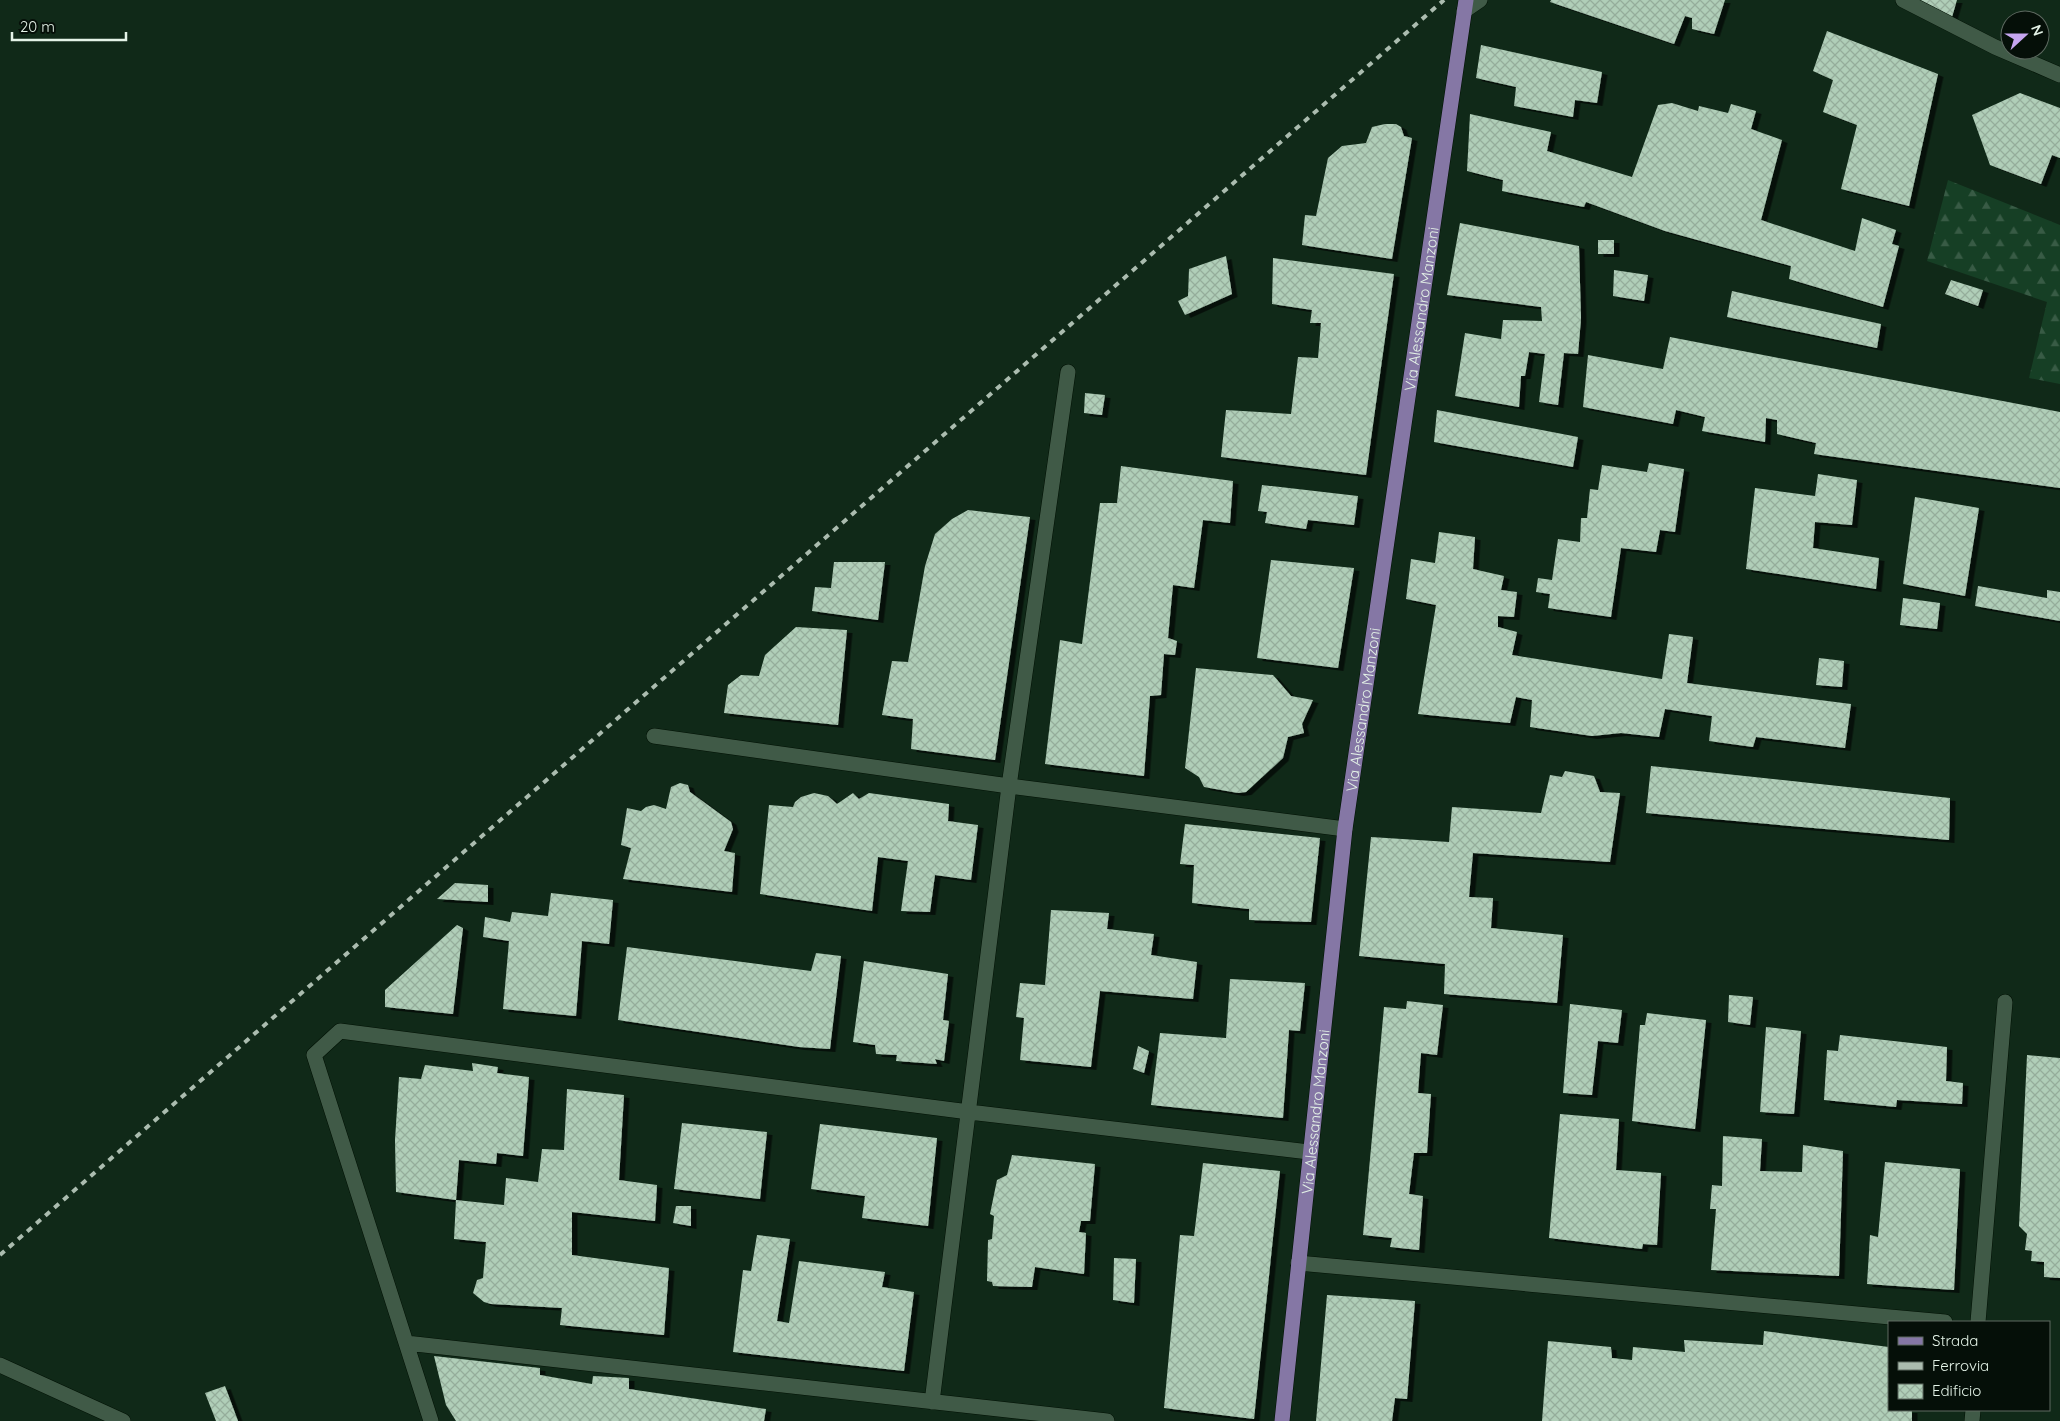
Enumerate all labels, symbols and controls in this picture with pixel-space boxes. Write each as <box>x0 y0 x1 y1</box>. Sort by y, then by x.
scale bar <box>12 10 126 42</box>
north arrow <box>2000 10 2050 60</box>
text: 20 m <box>20 17 55 36</box>
text: N <box>2027 22 2047 38</box>
street label: Via Alessandro Manzoni <box>1400 225 1442 392</box>
street label: Via Alessandro Manzoni <box>1341 626 1384 793</box>
street label: Via Alessandro Manzoni <box>1297 1028 1333 1195</box>
legend <box>1888 1321 2050 1411</box>
text: Strada <box>1932 1331 1978 1350</box>
text: Ferrovia <box>1932 1356 1989 1375</box>
text: Edificio <box>1932 1381 1981 1400</box>

